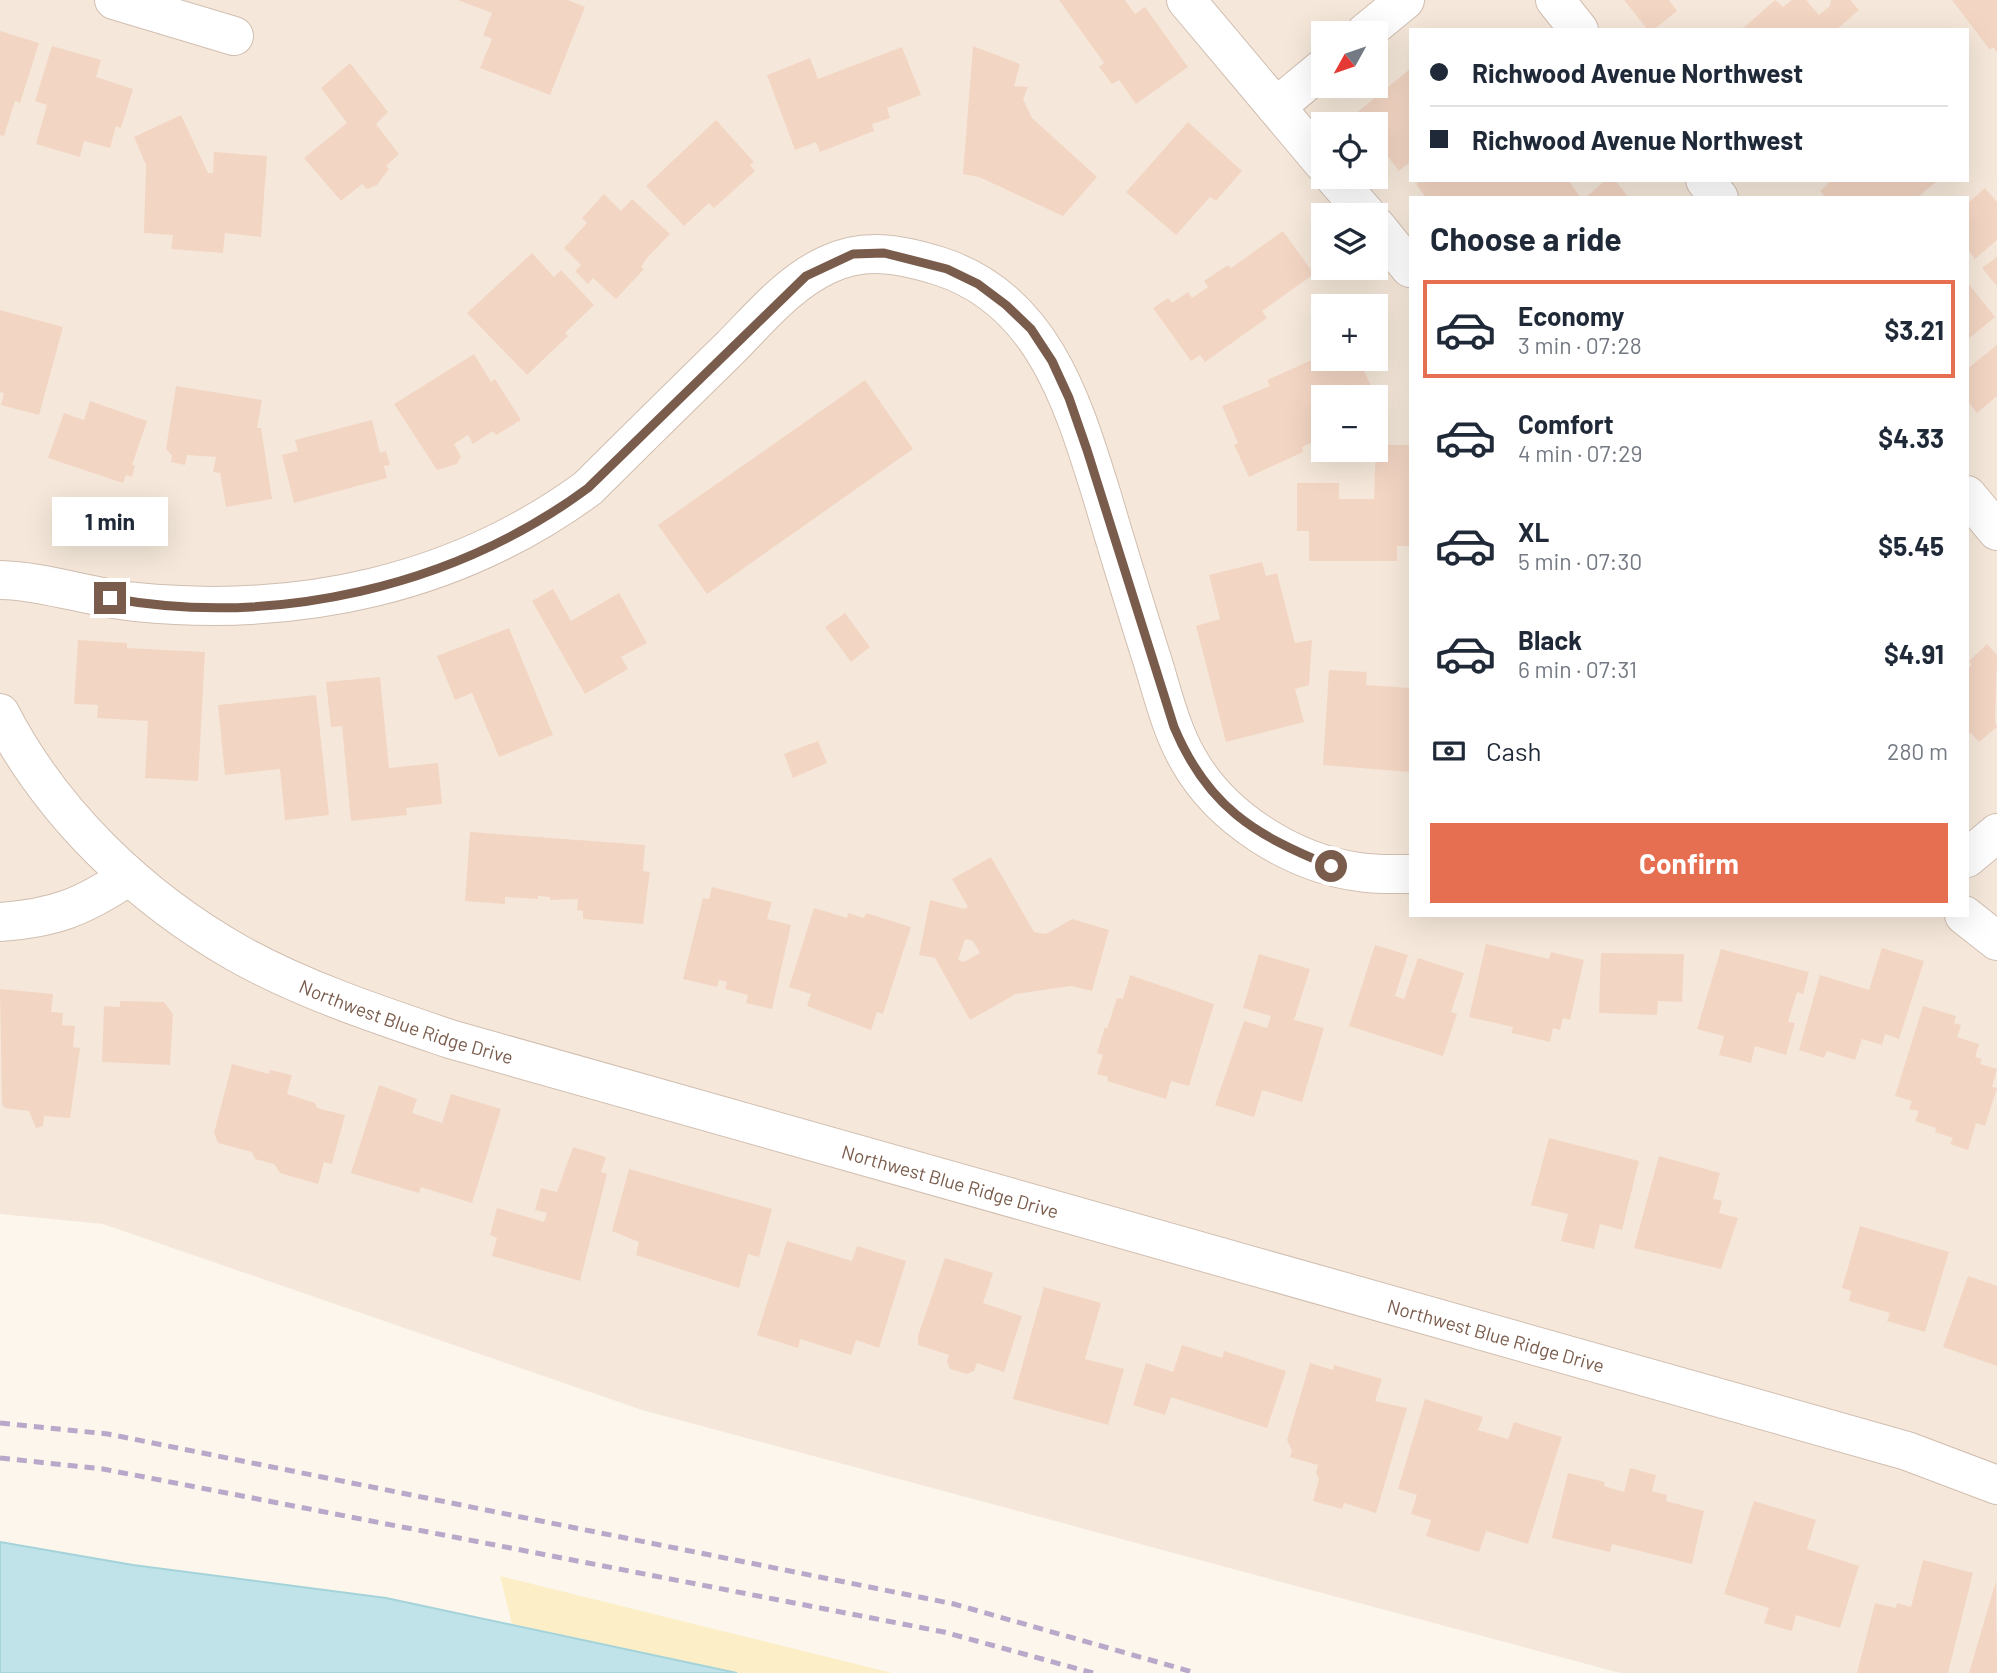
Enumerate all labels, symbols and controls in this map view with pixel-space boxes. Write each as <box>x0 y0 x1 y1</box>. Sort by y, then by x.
north arrow <box>1311 21 1388 98</box>
map controls <box>1311 21 1388 462</box>
text: Richwood Avenue Northwest <box>1472 57 1803 88</box>
button: locate <box>1311 112 1388 189</box>
text: Richwood Avenue Northwest <box>1472 124 1803 155</box>
button: layers <box>1311 203 1388 280</box>
text: Choose a ride <box>1430 219 1622 257</box>
button: + <box>1311 294 1388 371</box>
icon: car <box>1434 298 1497 361</box>
text: Economy <box>1518 300 1624 331</box>
text: $3.21 <box>1884 314 1944 345</box>
text: 3 min · 07:28 <box>1518 331 1642 359</box>
button: − <box>1311 385 1388 462</box>
icon: car <box>1434 406 1497 469</box>
text: Comfort <box>1518 408 1614 439</box>
text: $4.33 <box>1878 422 1944 453</box>
text: 4 min · 07:29 <box>1518 439 1643 467</box>
callout: 1 min <box>52 496 168 546</box>
text: 1 min <box>85 507 135 535</box>
icon: car <box>1434 514 1497 577</box>
text: XL <box>1518 516 1549 547</box>
text: $5.45 <box>1878 530 1944 561</box>
text: 5 min · 07:30 <box>1518 547 1642 575</box>
route end <box>94 582 126 614</box>
icon: car <box>1434 622 1497 685</box>
text: Black <box>1518 624 1582 655</box>
text: $4.91 <box>1884 638 1944 669</box>
text: 6 min · 07:31 <box>1518 655 1637 683</box>
icon: cash <box>1430 732 1468 770</box>
text: Cash <box>1486 735 1541 766</box>
text: 280 m <box>1887 737 1948 765</box>
button: Confirm <box>1430 823 1948 903</box>
route start <box>1315 850 1347 882</box>
street label: Northwest Blue Ridge Drive <box>296 974 516 1068</box>
street label: Northwest Blue Ridge Drive <box>839 1139 1062 1222</box>
street label: Northwest Blue Ridge Drive <box>1385 1293 1607 1376</box>

